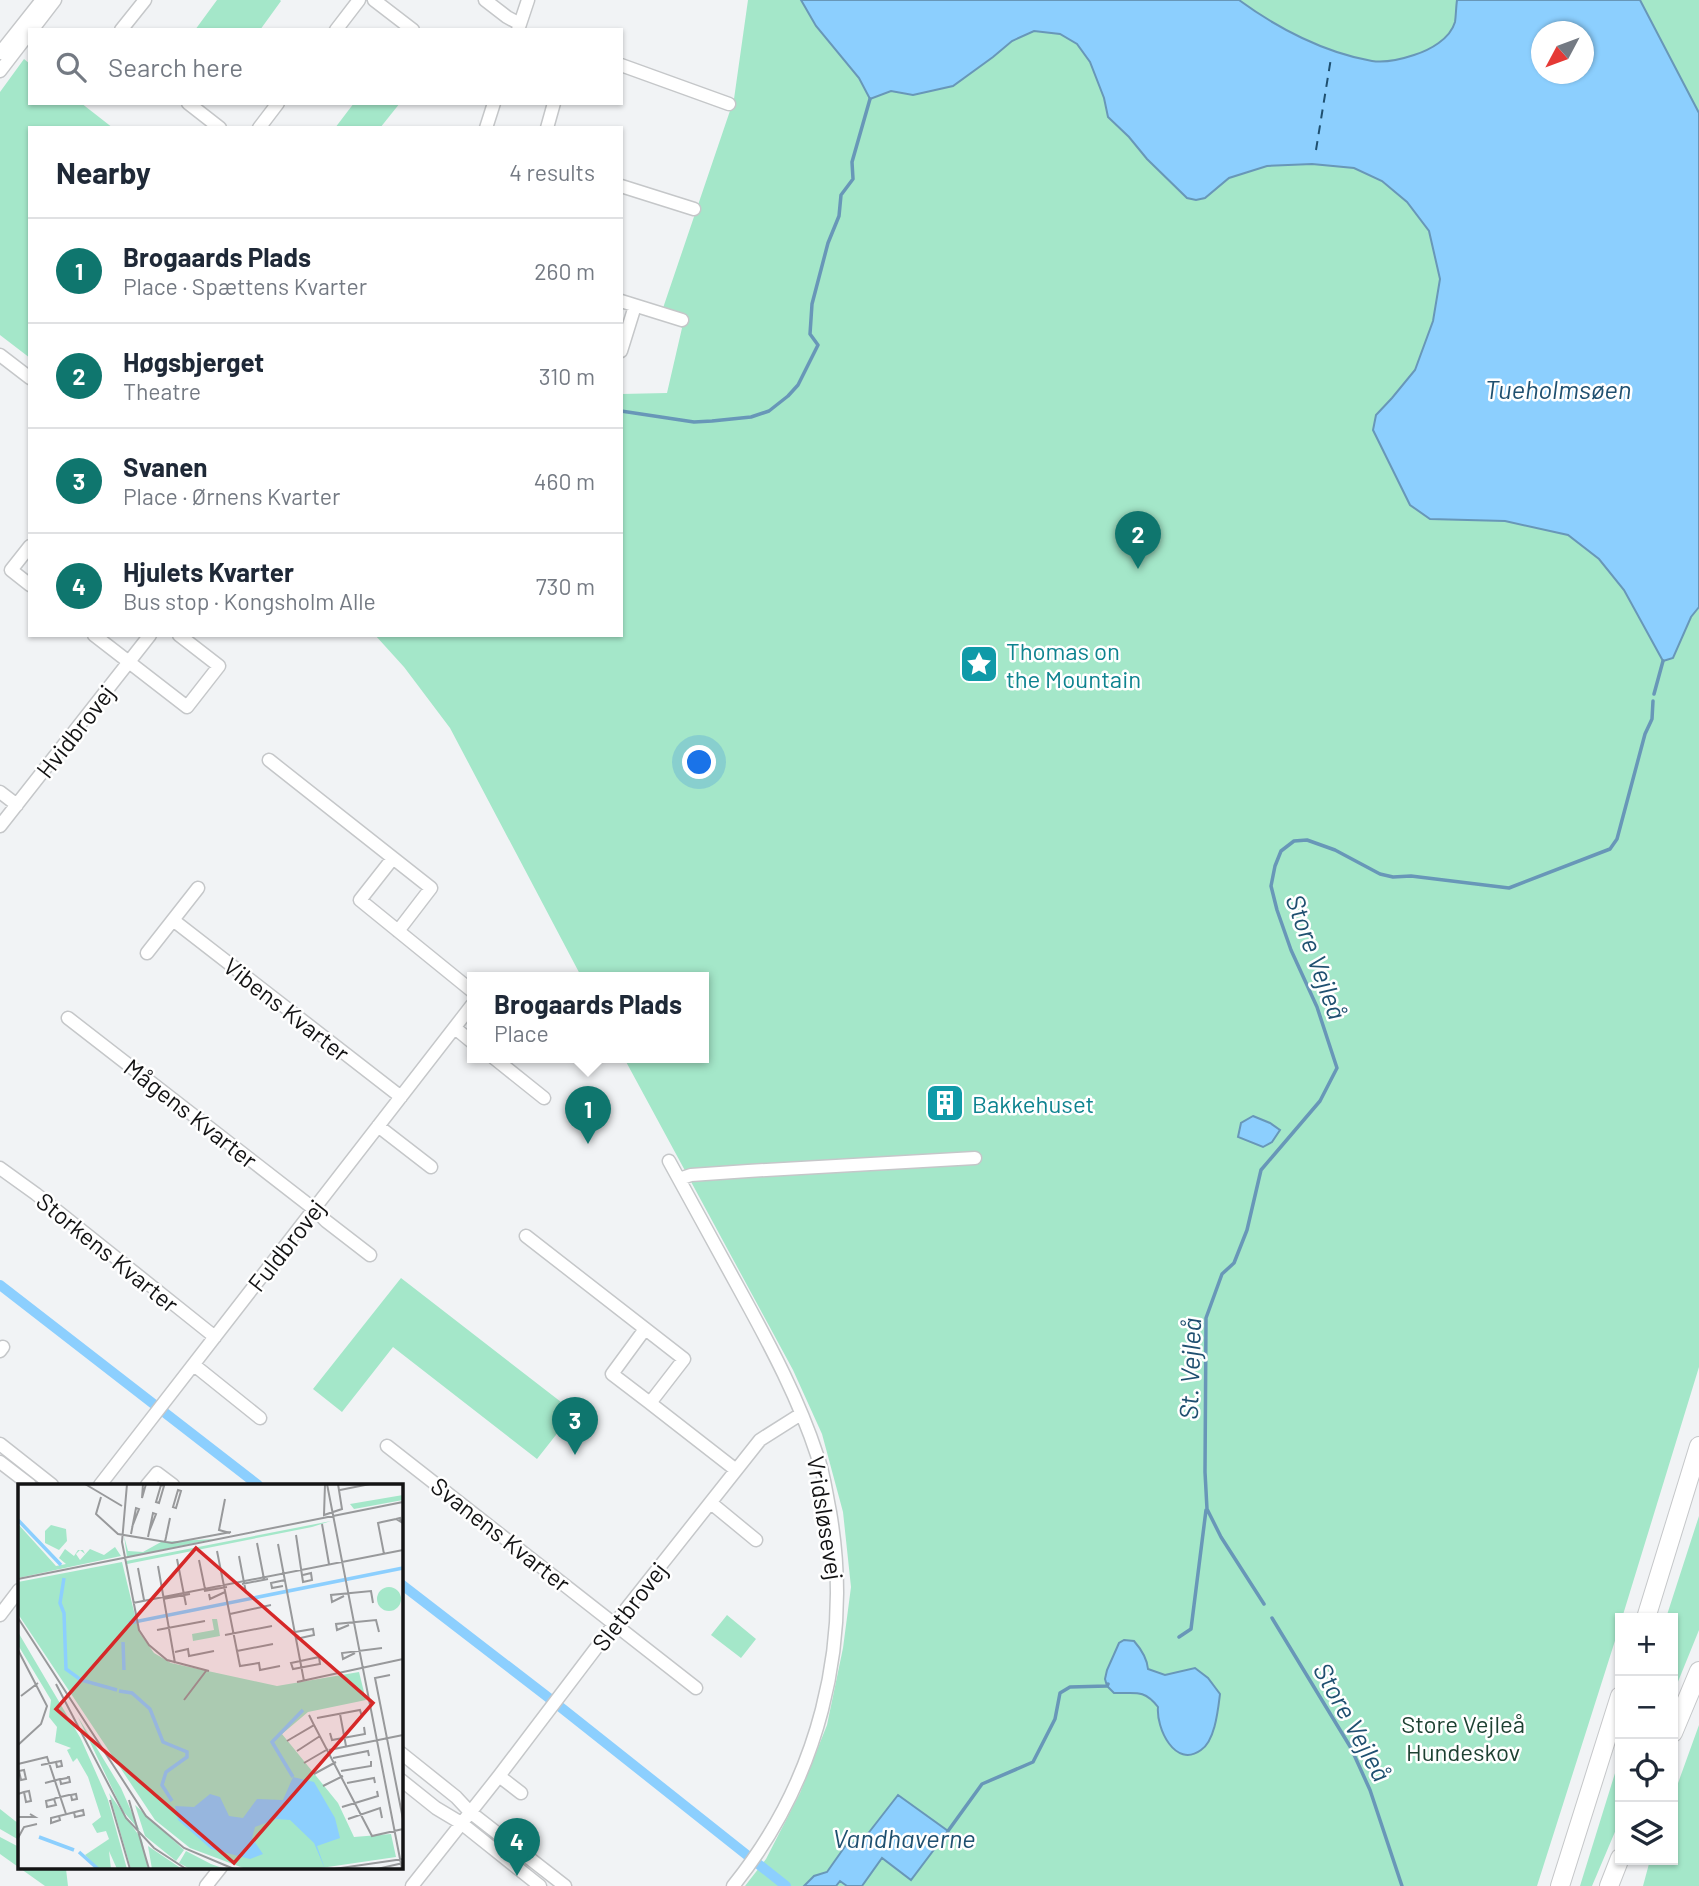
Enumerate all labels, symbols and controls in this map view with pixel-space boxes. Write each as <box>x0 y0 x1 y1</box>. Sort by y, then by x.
north arrow <box>1531 21 1594 84</box>
search box <box>28 28 623 105</box>
icon: search <box>52 48 90 86</box>
text: Search here <box>108 51 243 82</box>
text: Nearby <box>56 154 151 190</box>
text: 4 results <box>509 158 595 186</box>
text: Brogaards Plads <box>123 241 311 272</box>
text: 1 <box>75 257 83 285</box>
text: 260 m <box>534 257 595 285</box>
text: Place · Spættens Kvarter <box>123 272 367 300</box>
text: Høgsbjerget <box>123 346 264 377</box>
text: 2 <box>73 362 85 390</box>
text: 310 m <box>539 362 595 390</box>
water label: Tueholmsøen <box>1485 373 1631 404</box>
text: Theatre <box>123 377 201 405</box>
text: Svanen <box>123 451 208 482</box>
text: 3 <box>73 467 85 495</box>
text: 460 m <box>534 467 595 495</box>
text: Place · Ørnens Kvarter <box>123 482 340 510</box>
pin: 2 <box>1115 511 1161 569</box>
text: Hjulets Kvarter <box>123 556 294 587</box>
text: 4 <box>72 572 86 600</box>
text: 730 m <box>536 572 595 600</box>
text: Bus stop · Kongsholm Alle <box>123 587 376 615</box>
place label: Thomas on the Mountain <box>1006 636 1141 693</box>
place icon: Thomas on the Mountain <box>958 643 1000 685</box>
street label: Hvidbrovej <box>30 679 120 783</box>
your location <box>682 745 716 779</box>
water label: Store Vejleå <box>1280 890 1354 1022</box>
street label: Vibens Kvarter <box>218 951 356 1067</box>
popup <box>467 972 709 1063</box>
text: Brogaards Plads <box>494 988 682 1019</box>
text: Place <box>494 1019 549 1047</box>
street label: Mågens Kvarter <box>119 1052 264 1174</box>
building icon: Bakkehuset <box>924 1082 966 1124</box>
pin: 1 <box>565 1086 611 1144</box>
place label: Bakkehuset <box>972 1089 1094 1118</box>
street label: Storkens Kvarter <box>31 1186 185 1318</box>
street label: Fuldbrovej <box>241 1193 331 1297</box>
water label: St. Vejleå <box>1172 1318 1206 1420</box>
pin: 3 <box>552 1397 598 1455</box>
street label: Vridsløsevej <box>802 1454 850 1582</box>
street label: Svanens Kvarter <box>426 1471 577 1598</box>
inset map <box>18 1484 402 1868</box>
street label: Sletbrovej <box>585 1556 673 1656</box>
map controls <box>1615 1613 1678 1865</box>
button: + <box>1615 1613 1678 1676</box>
water label: Store Vejleå <box>1308 1657 1398 1785</box>
button: − <box>1615 1676 1678 1739</box>
park label: Store Vejleå Hundeskov <box>1401 1709 1525 1766</box>
button: locate <box>1615 1739 1678 1802</box>
button: layers <box>1615 1802 1678 1865</box>
pin: 4 <box>494 1818 540 1876</box>
water label: Vandhaverne <box>832 1822 976 1853</box>

